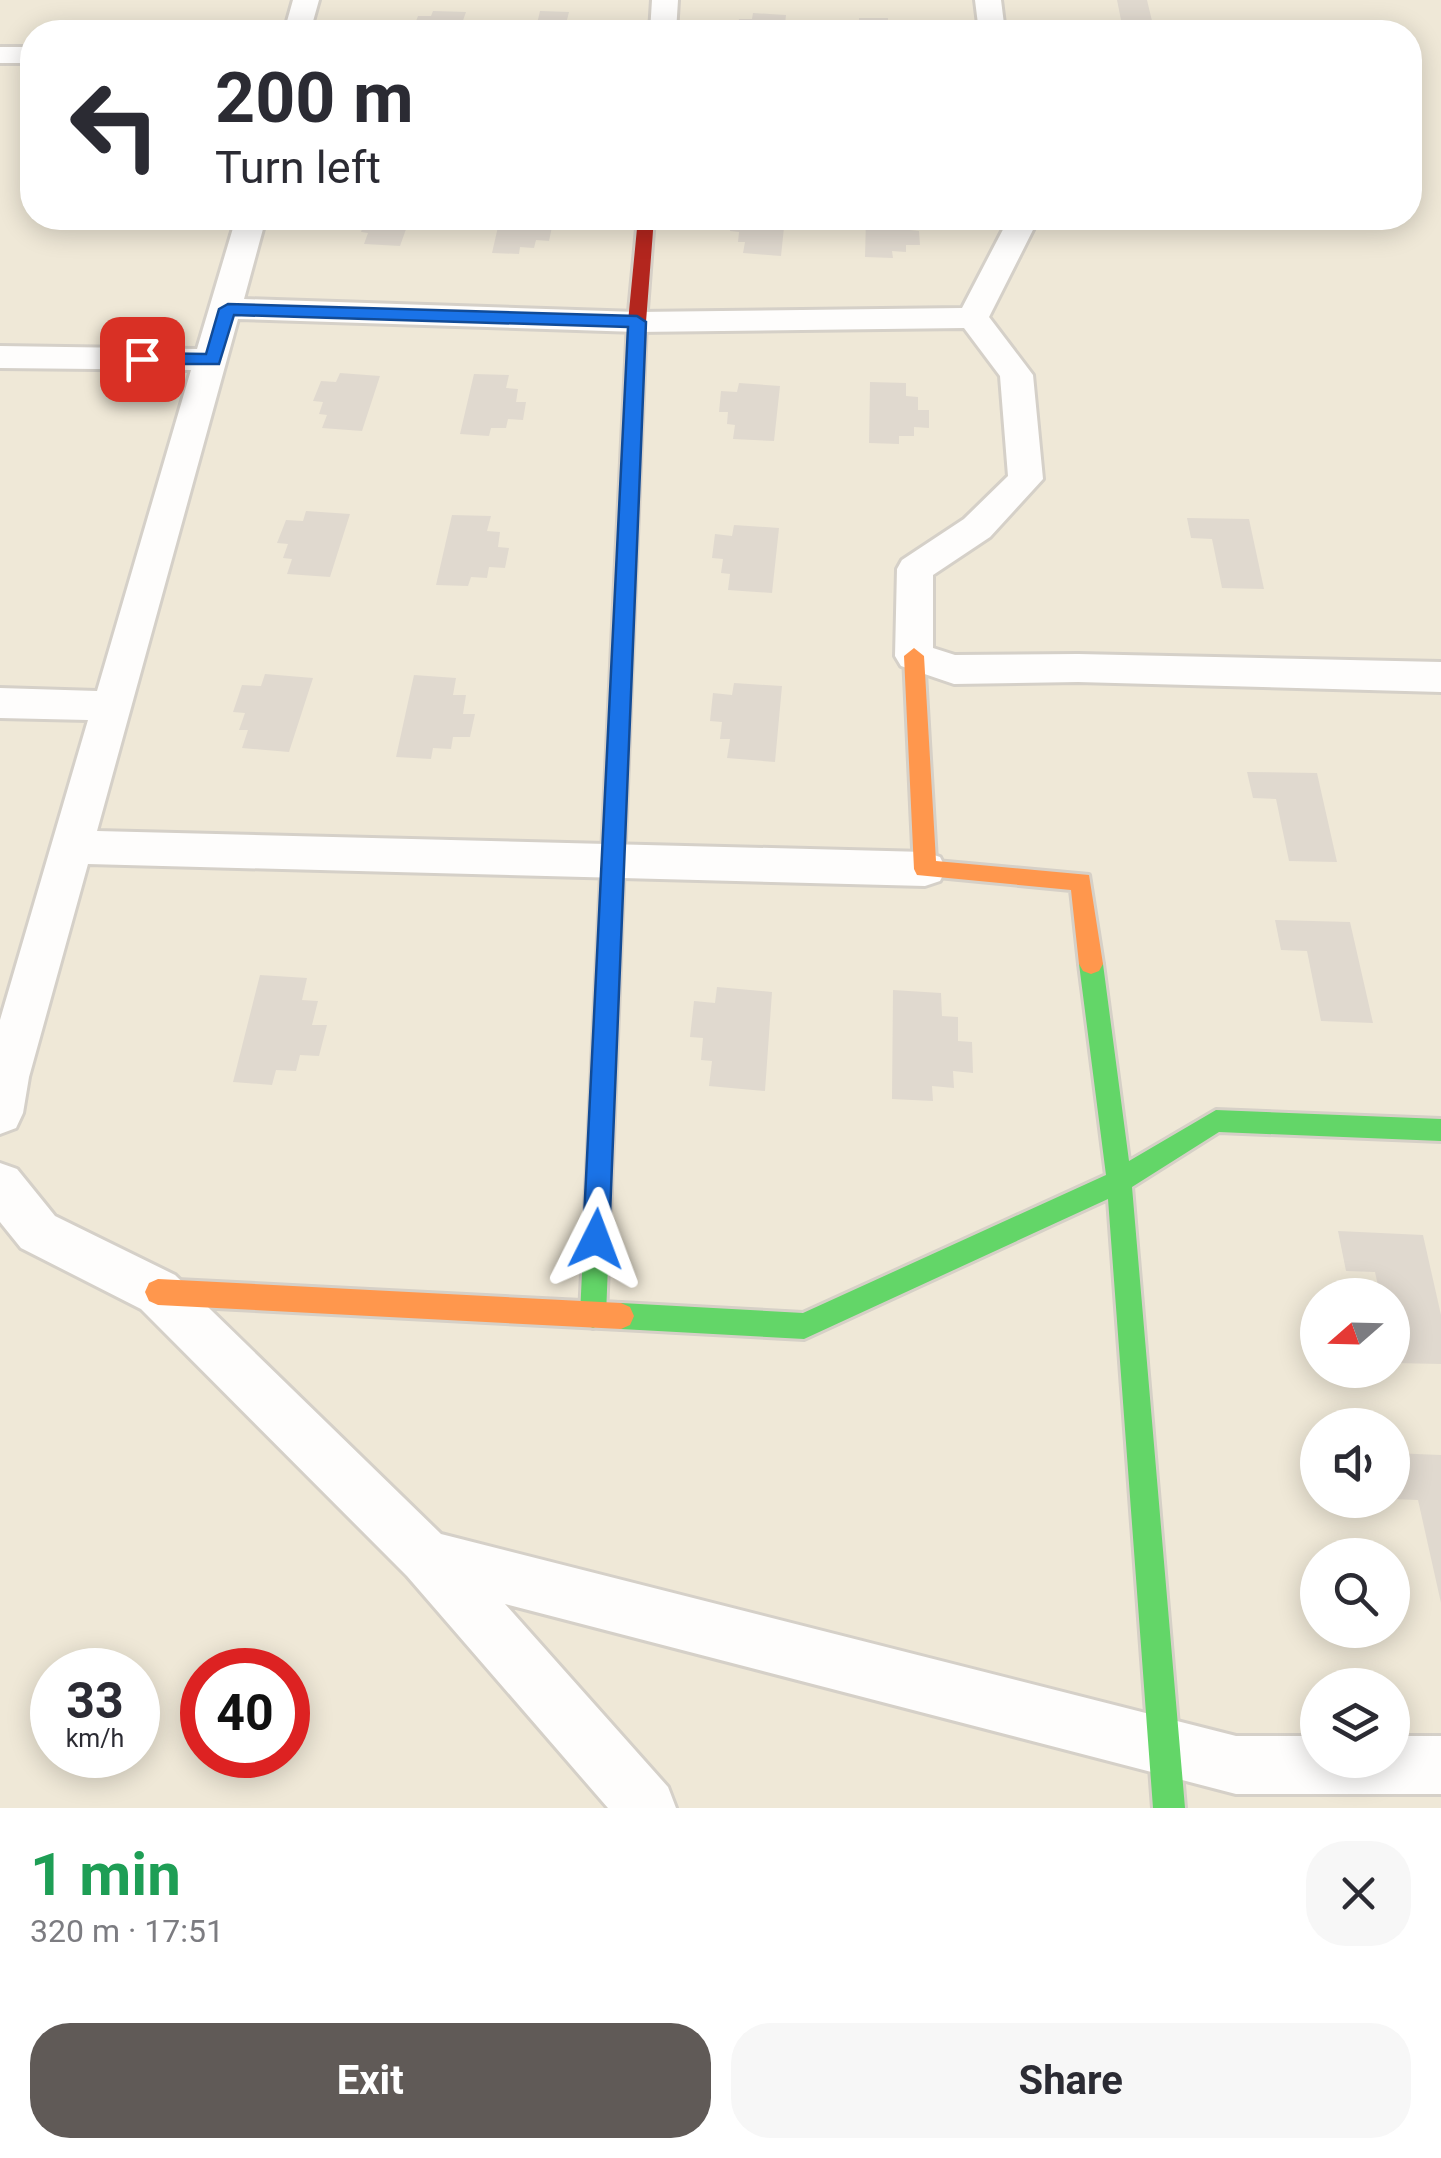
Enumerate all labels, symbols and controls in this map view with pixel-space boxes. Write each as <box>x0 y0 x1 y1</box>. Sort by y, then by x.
text: 200 m <box>215 57 414 139</box>
icon: left <box>50 60 180 190</box>
text: Turn left <box>215 141 381 194</box>
pin <box>100 317 185 402</box>
icon: arrive <box>115 332 170 387</box>
position arrow <box>544 1187 648 1291</box>
north arrow <box>1300 1278 1410 1388</box>
map controls <box>1300 1278 1410 1778</box>
button: sound <box>1300 1408 1410 1518</box>
button: search <box>1300 1538 1410 1648</box>
speed limit sign: 40 <box>180 1648 310 1778</box>
button: layers <box>1300 1668 1410 1778</box>
text: 33 <box>66 1672 124 1730</box>
text: km/h <box>66 1724 124 1753</box>
text: 1 min <box>30 1839 181 1910</box>
button: close <box>1306 1841 1411 1946</box>
text: 320 m · 17:51 <box>30 1912 224 1950</box>
button: Exit <box>30 2023 711 2138</box>
button: Share <box>731 2023 1411 2138</box>

